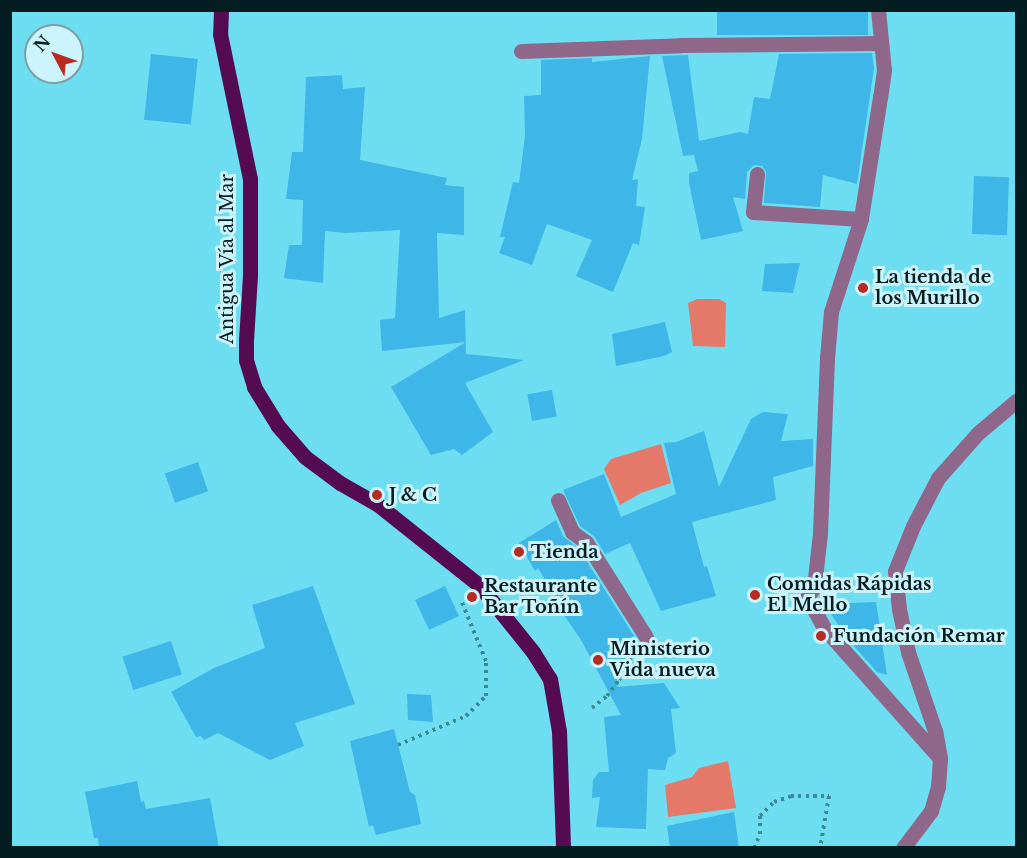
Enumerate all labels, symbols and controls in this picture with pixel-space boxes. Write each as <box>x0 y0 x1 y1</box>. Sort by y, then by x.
north arrow <box>24 24 84 84</box>
text: N <box>29 31 54 56</box>
street label: Antigua Vía al Mar <box>216 173 238 345</box>
place label: La tienda de los Murillo <box>875 267 991 310</box>
marker: La tienda de los Murillo <box>856 281 870 295</box>
place label: J & C <box>389 484 437 506</box>
marker: J & C <box>370 488 384 502</box>
place label: Tienda <box>531 541 599 563</box>
marker: Tienda <box>512 545 526 559</box>
place label: Comidas Rápidas El Mello <box>767 574 931 616</box>
place label: Restaurante Bar Toñín <box>484 576 597 618</box>
marker: Comidas Rápidas El Mello <box>748 588 762 602</box>
marker: Restaurante Bar Toñín <box>465 590 479 604</box>
place label: Fundación Remar <box>833 625 1005 647</box>
marker: Fundación Remar <box>814 629 828 643</box>
place label: Ministerio Vida nueva <box>610 639 716 682</box>
marker: Ministerio Vida nueva <box>591 653 605 667</box>

